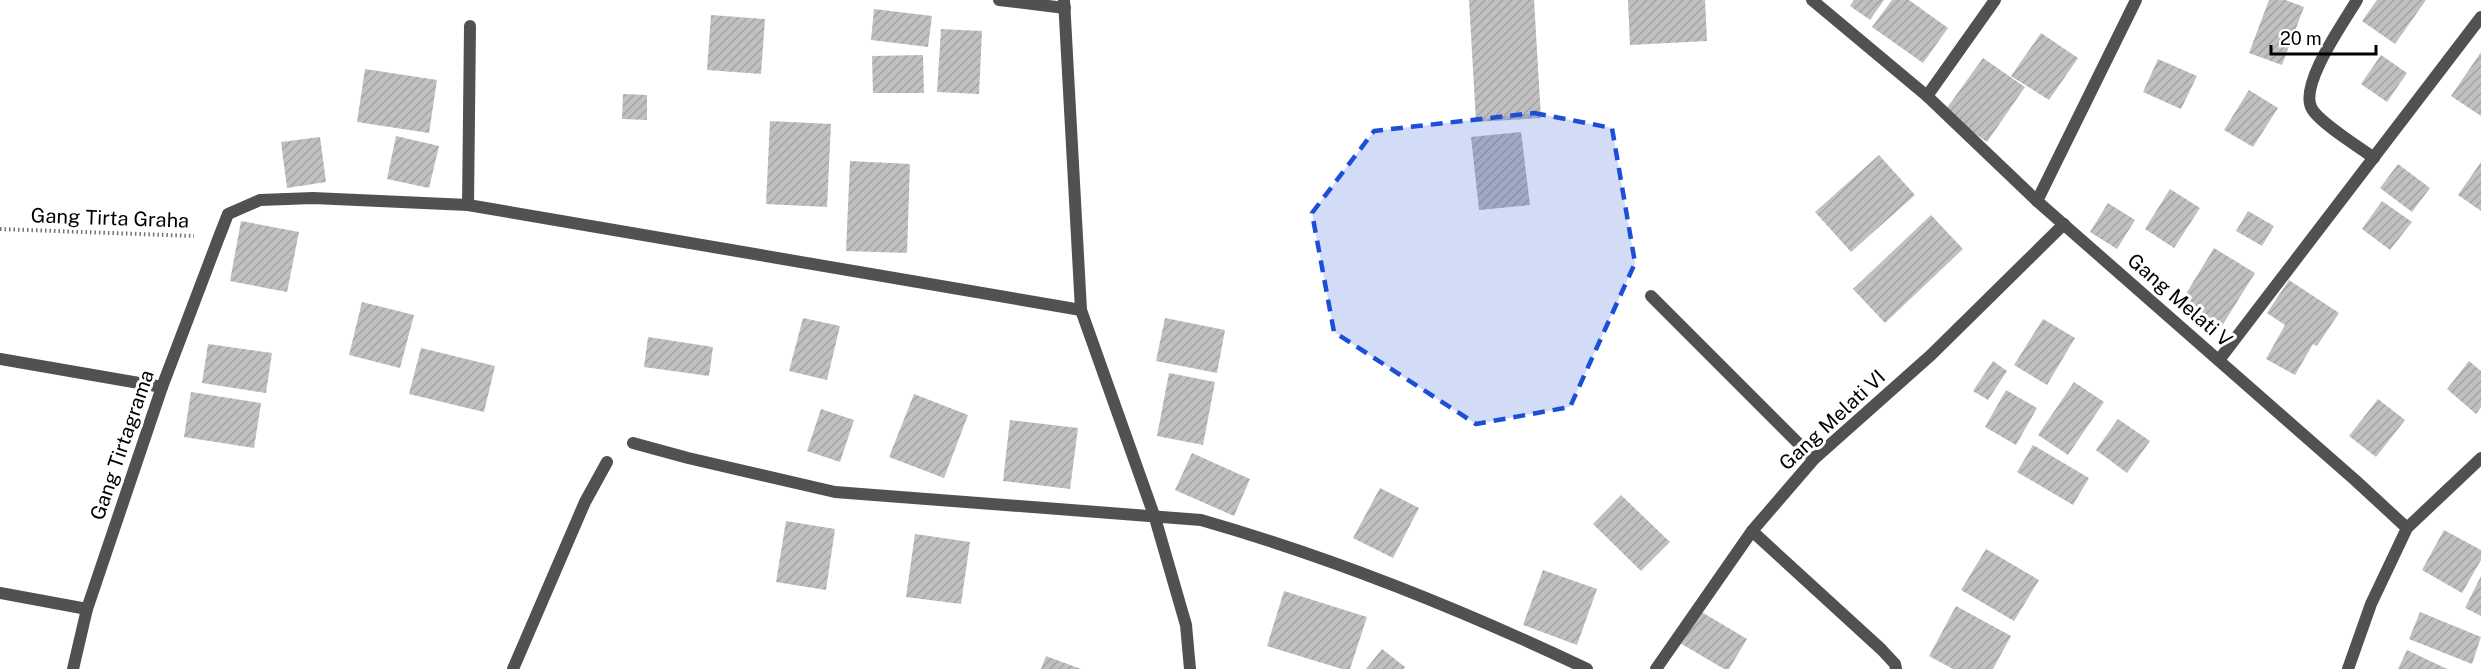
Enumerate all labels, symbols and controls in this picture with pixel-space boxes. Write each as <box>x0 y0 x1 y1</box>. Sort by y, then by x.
scale bar <box>2271 18 2376 56</box>
text: 20 m <box>2280 28 2322 49</box>
street label: Gang Tirta Graha <box>30 203 190 233</box>
street label: Gang Melati V <box>2123 248 2237 352</box>
street label: Gang Melati VI <box>1774 365 1890 475</box>
street label: Gang Tirtagrama <box>85 367 159 523</box>

